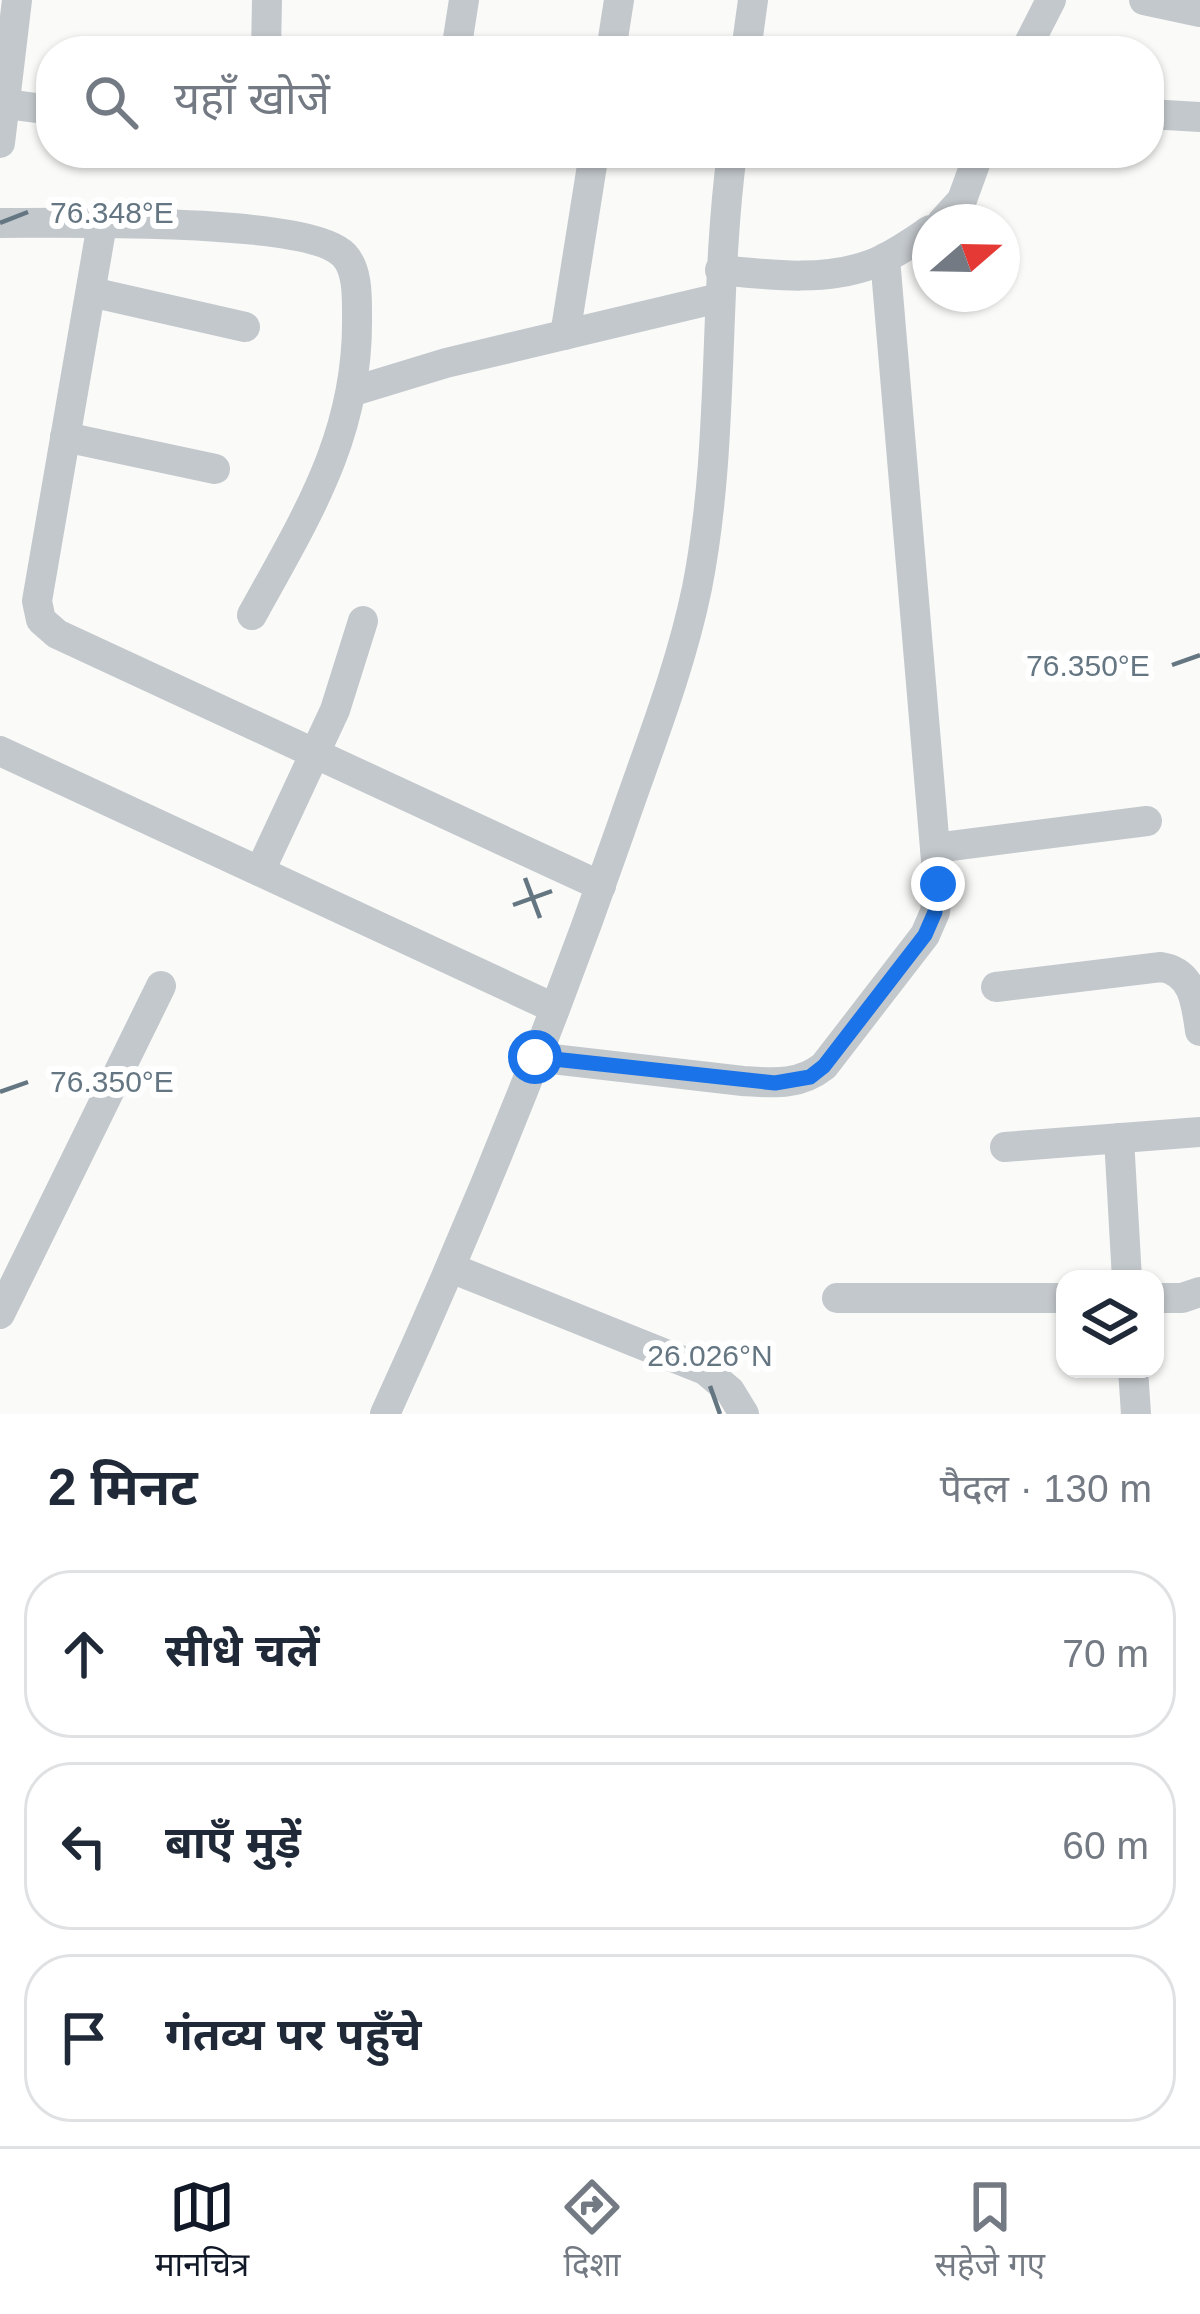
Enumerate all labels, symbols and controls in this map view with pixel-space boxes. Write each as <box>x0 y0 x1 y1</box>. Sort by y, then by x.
search box <box>36 36 1164 168</box>
icon: search <box>78 69 144 135</box>
text: यहाँ खोजें <box>174 73 330 124</box>
text: 76.348°E <box>50 196 174 229</box>
north arrow <box>912 204 1020 312</box>
text: 76.350°E <box>1026 649 1150 682</box>
route end <box>911 857 965 911</box>
route start <box>508 1030 562 1084</box>
text: 76.350°E <box>50 1065 174 1098</box>
map controls <box>1056 1270 1164 1378</box>
button: layers <box>1056 1270 1164 1378</box>
text: 26.026°N <box>647 1339 773 1372</box>
text: 2 मिनट <box>48 1459 198 1516</box>
text: पैदल · 130 m <box>940 1467 1152 1510</box>
icon: ahead <box>51 1621 117 1687</box>
text: सीधे चलें <box>165 1625 319 1676</box>
text: 70 m <box>1062 1632 1149 1675</box>
icon: left <box>51 1813 117 1879</box>
text: बाएँ मुड़ें <box>165 1817 301 1868</box>
text: 60 m <box>1062 1824 1149 1867</box>
icon: arrive <box>51 2005 117 2071</box>
text: गंतव्य पर पहुँचे <box>165 2009 421 2060</box>
tab: मानचित्र <box>155 2174 249 2289</box>
tab: दिशा <box>559 2174 625 2289</box>
tab: सहेजे गए <box>935 2174 1045 2289</box>

